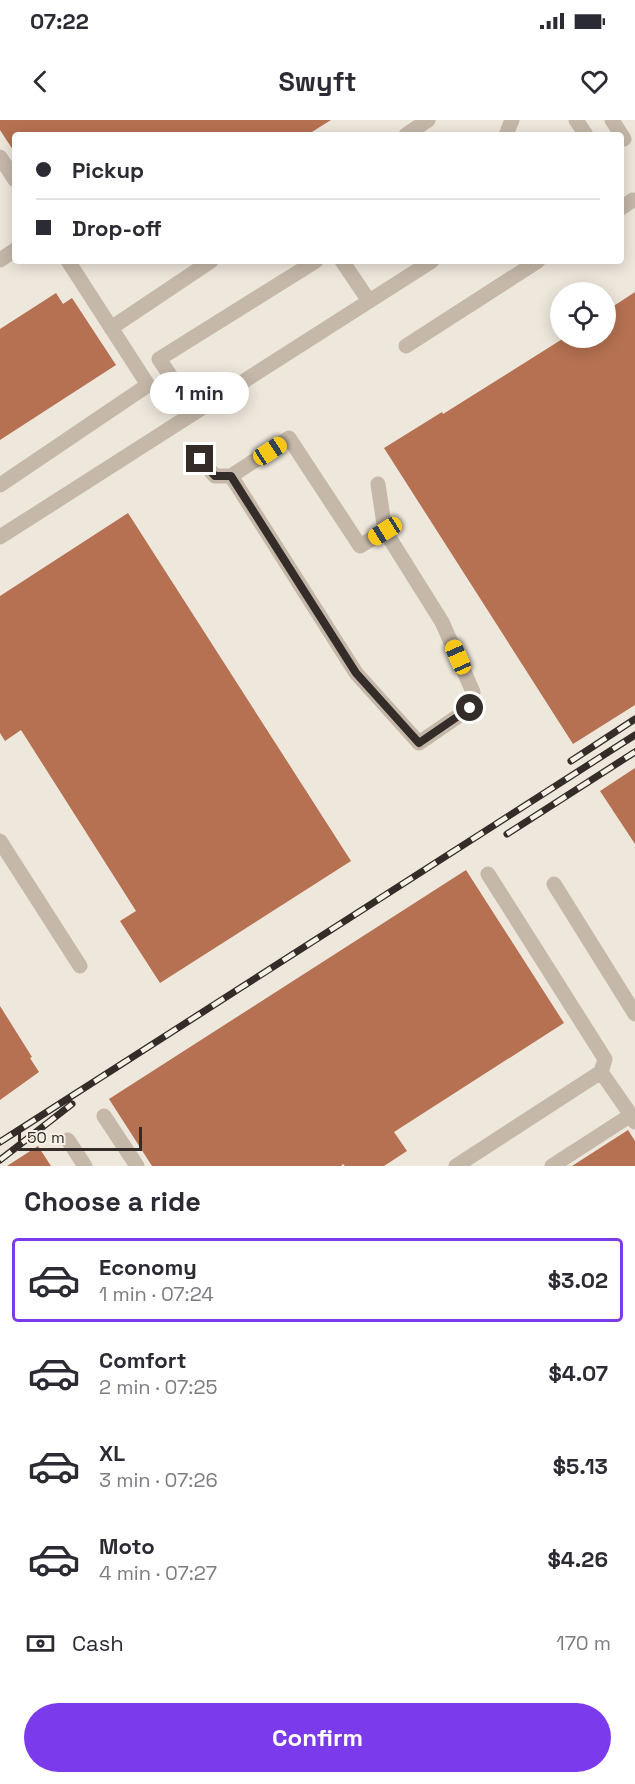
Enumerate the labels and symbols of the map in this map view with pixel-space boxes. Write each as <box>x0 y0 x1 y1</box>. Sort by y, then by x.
callout: 1 min <box>150 372 250 414</box>
car <box>250 434 290 468</box>
route end <box>186 445 213 472</box>
car <box>365 514 405 548</box>
car <box>442 637 474 677</box>
route start <box>456 694 483 721</box>
scale bar <box>18 1124 142 1152</box>

